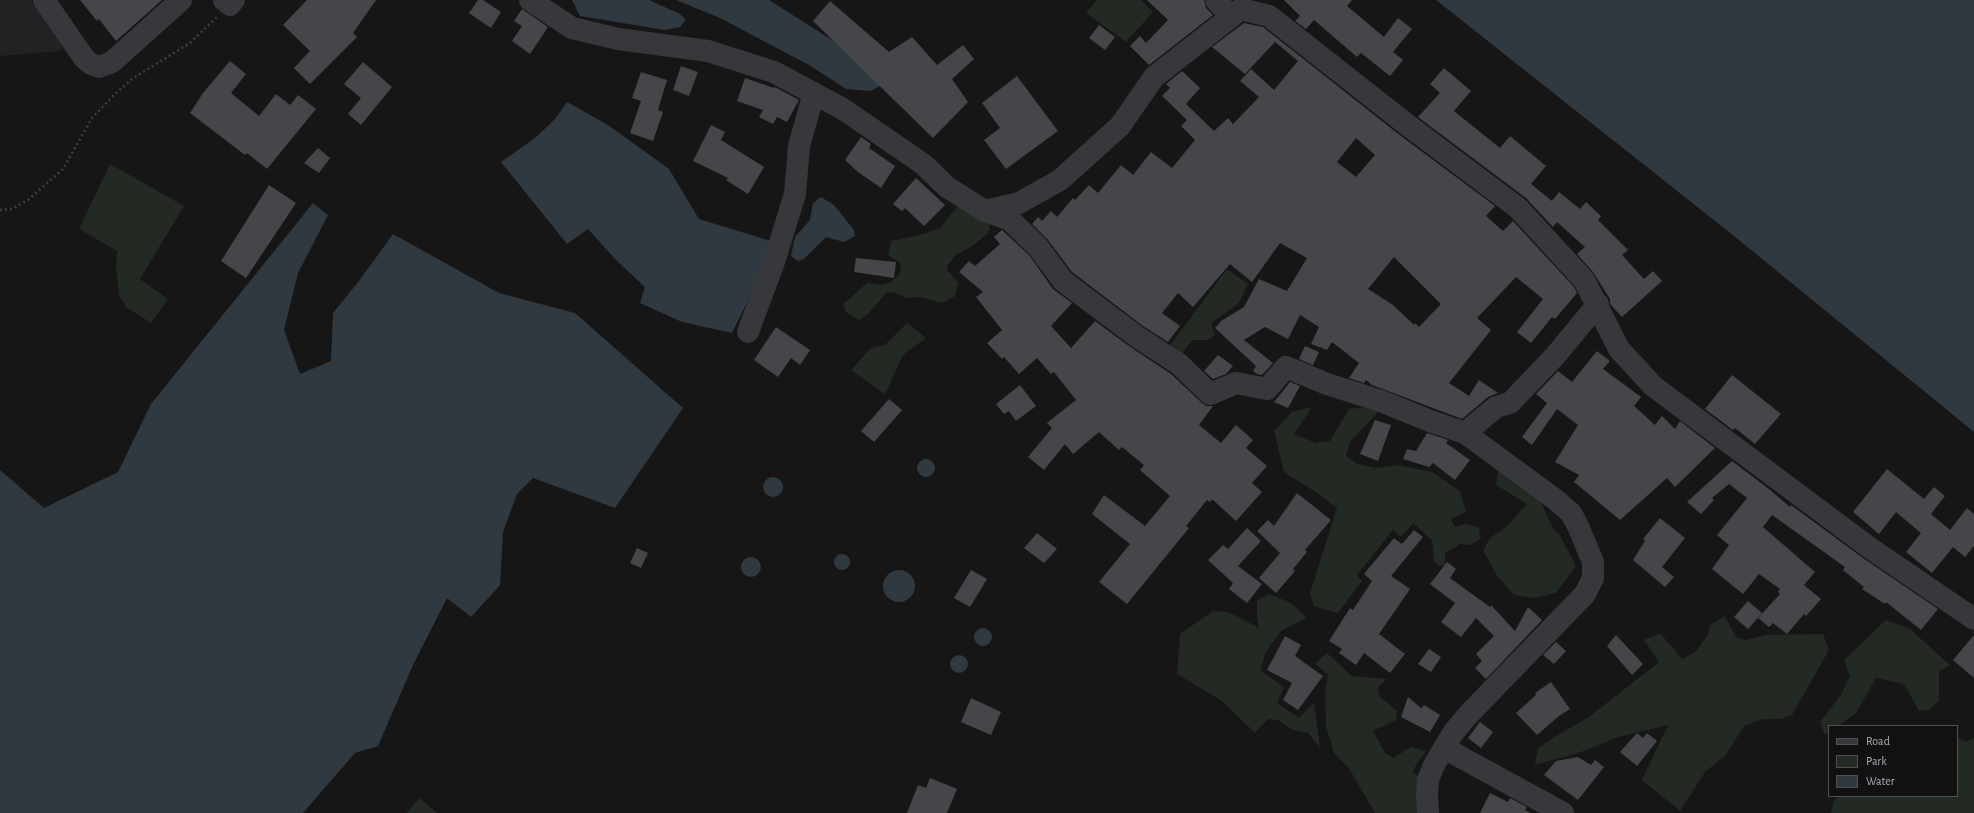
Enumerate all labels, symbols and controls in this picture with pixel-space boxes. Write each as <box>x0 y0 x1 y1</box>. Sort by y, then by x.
legend <box>1828 725 1958 797</box>
text: Road <box>1866 735 1890 747</box>
text: Park <box>1866 755 1887 767</box>
text: Water <box>1866 775 1895 787</box>

